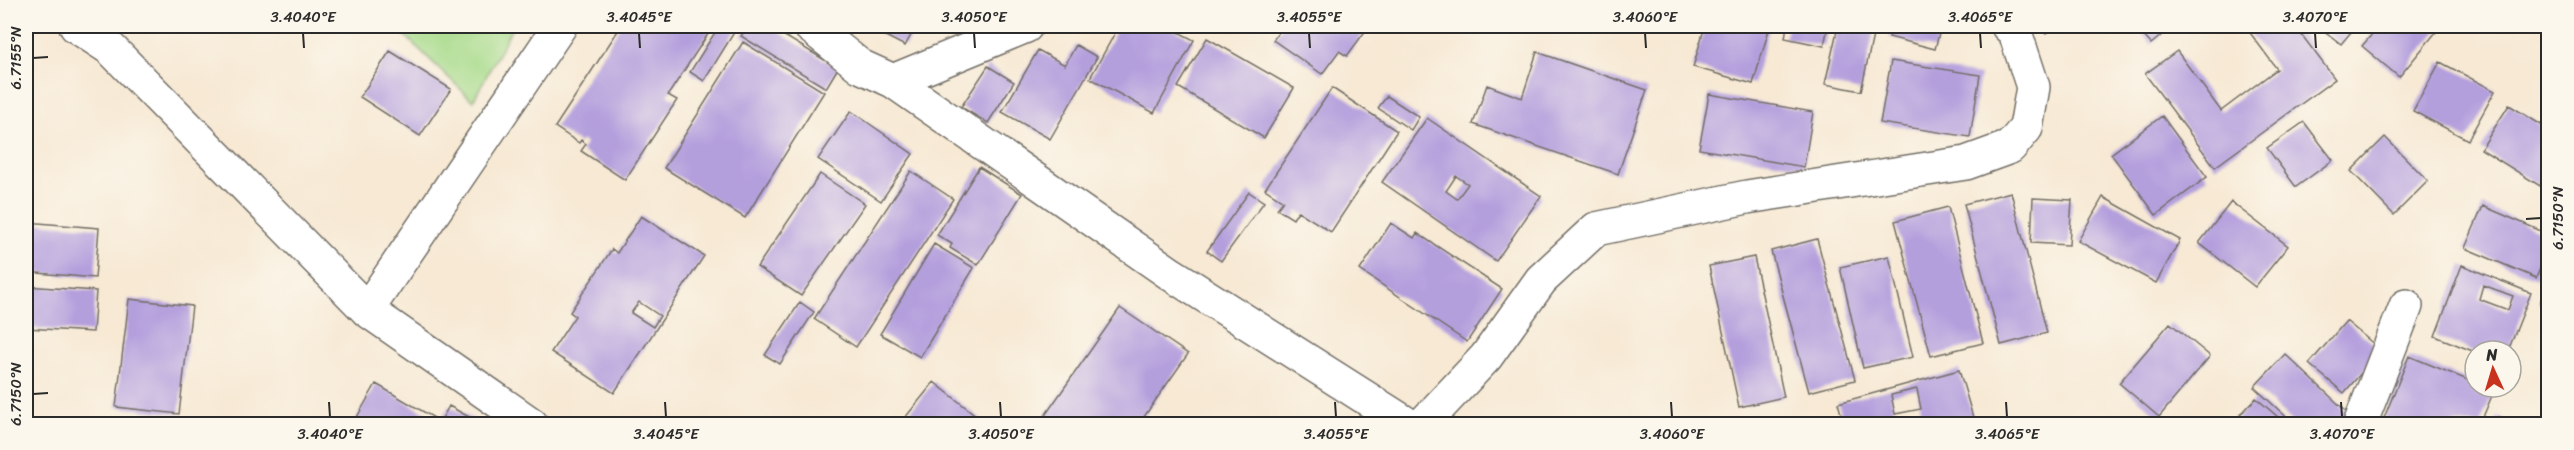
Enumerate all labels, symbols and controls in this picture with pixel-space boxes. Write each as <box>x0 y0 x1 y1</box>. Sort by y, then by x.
text: 3.4040°E <box>270 4 337 30</box>
text: 3.4045°E <box>607 4 673 30</box>
text: 3.4050°E <box>941 4 1008 30</box>
text: 3.4055°E <box>1277 4 1343 30</box>
text: 3.4060°E <box>1613 4 1679 30</box>
text: 3.4065°E <box>1948 4 2014 30</box>
text: 3.4070°E <box>2283 4 2349 30</box>
text: 6.7155°N <box>3 26 29 90</box>
text: 6.7150°N <box>2545 186 2571 250</box>
north arrow <box>2463 339 2523 399</box>
text: N <box>2484 340 2499 369</box>
text: 6.7150°N <box>3 362 29 426</box>
text: 3.4040°E <box>297 421 364 447</box>
text: 3.4045°E <box>634 421 700 447</box>
text: 3.4050°E <box>968 421 1035 447</box>
text: 3.4055°E <box>1304 421 1370 447</box>
text: 3.4060°E <box>1640 421 1706 447</box>
text: 3.4065°E <box>1975 421 2041 447</box>
text: 3.4070°E <box>2310 421 2376 447</box>

